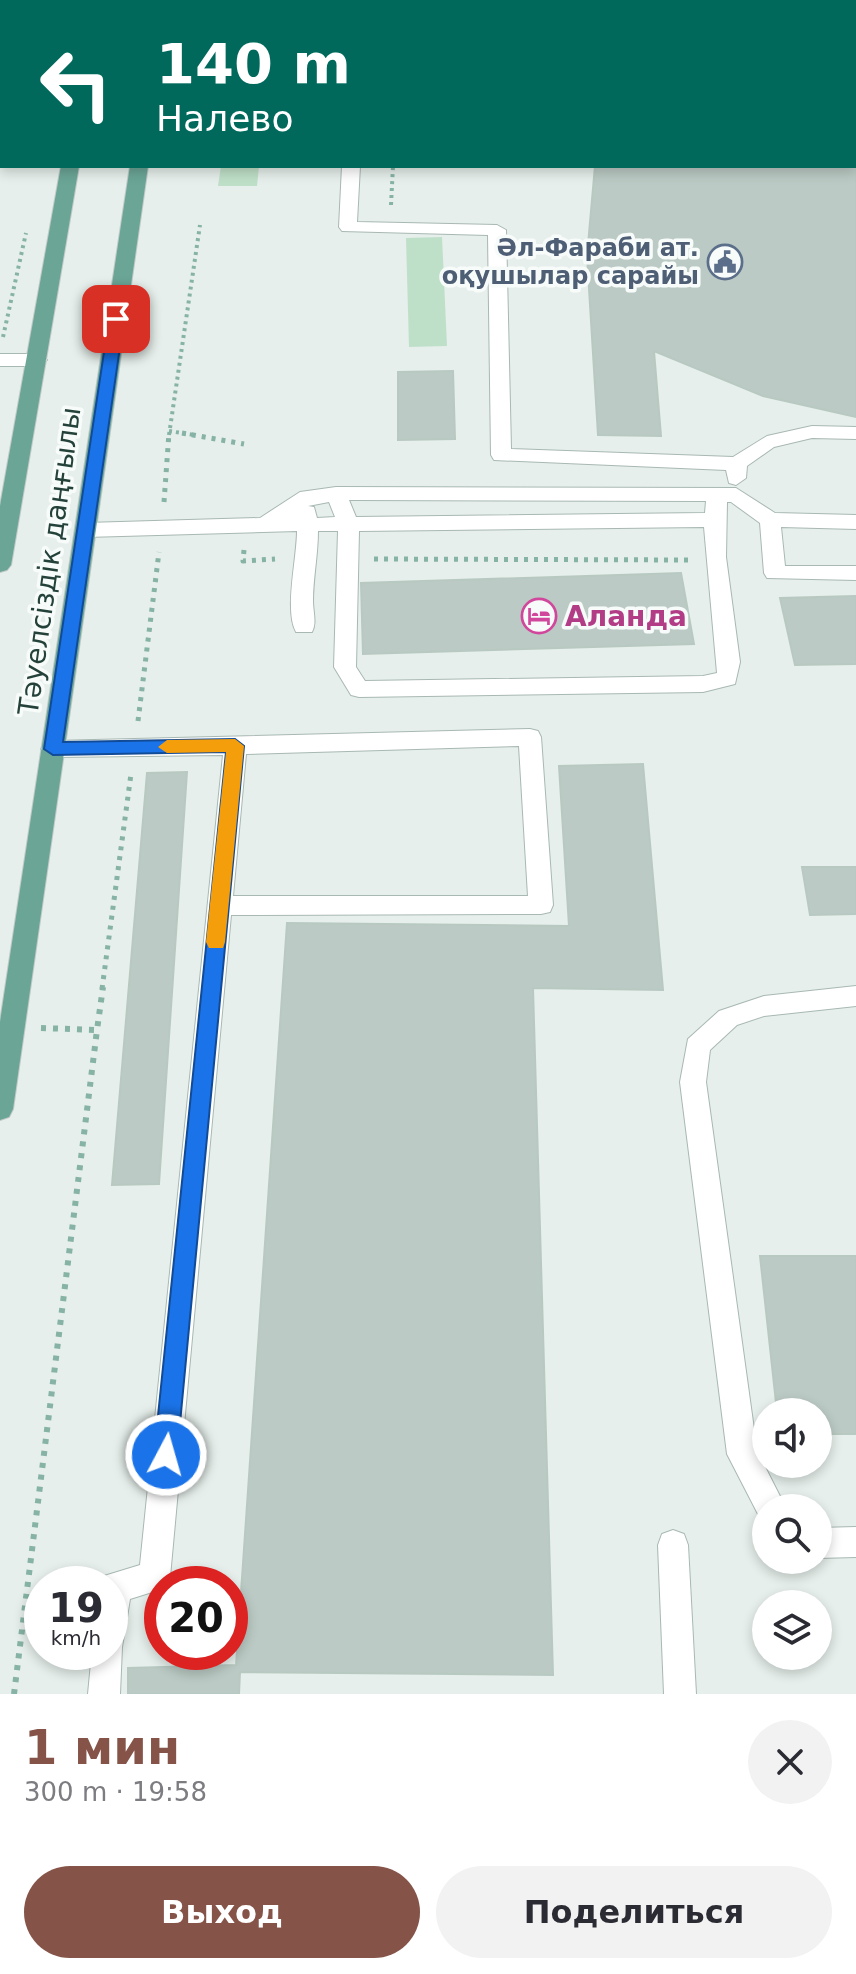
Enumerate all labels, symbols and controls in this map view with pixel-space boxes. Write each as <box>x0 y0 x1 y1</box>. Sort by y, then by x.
text: 140 m <box>156 31 351 96</box>
icon: left <box>24 32 128 136</box>
text: Налево <box>156 98 294 139</box>
place label: Әл-Фараби ат. оқушылар сарайы <box>442 234 699 290</box>
public building icon: Әл-Фараби ат. оқушылар сарайы <box>706 243 744 281</box>
pin <box>82 285 150 353</box>
icon: arrive <box>94 297 138 341</box>
street label: Тәуелсіздік даңғылы <box>11 405 87 718</box>
hotel icon: Аланда <box>520 597 558 635</box>
place label: Аланда <box>565 600 687 633</box>
map controls <box>752 1398 832 1670</box>
button: sound <box>752 1398 832 1478</box>
position arrow <box>124 1413 208 1497</box>
button: search <box>752 1494 832 1574</box>
speed limit sign: 20 <box>144 1566 248 1670</box>
text: 19 <box>48 1585 104 1631</box>
button: layers <box>752 1590 832 1670</box>
text: km/h <box>51 1626 101 1650</box>
text: 1 мин <box>24 1719 180 1775</box>
button: close <box>748 1720 832 1804</box>
text: 300 m · 19:58 <box>24 1777 207 1807</box>
button: Выход <box>24 1866 420 1958</box>
button: Поделиться <box>436 1866 832 1958</box>

